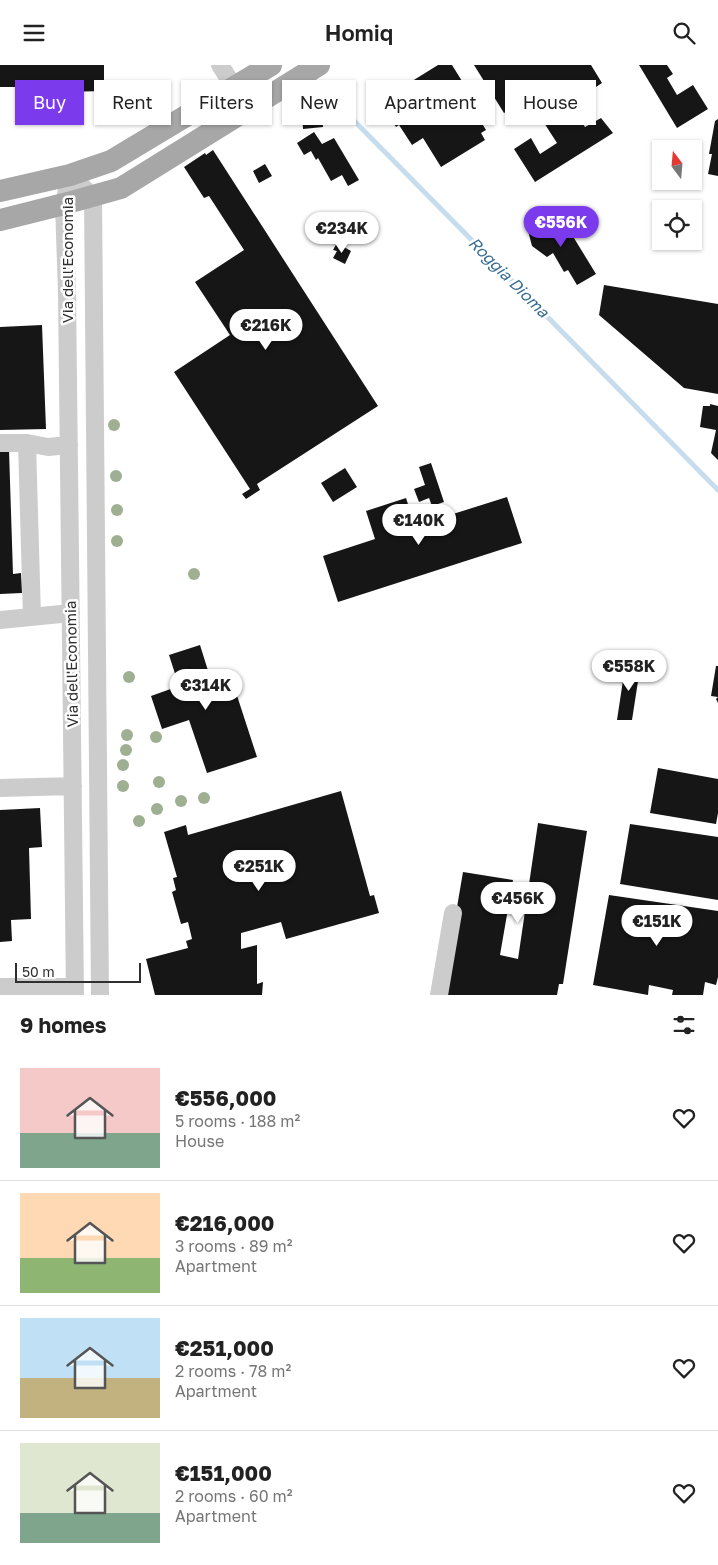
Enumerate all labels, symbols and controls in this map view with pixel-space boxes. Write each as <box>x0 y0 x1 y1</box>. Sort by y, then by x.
icon: menu <box>20 19 48 47</box>
text: Homiq <box>325 19 393 46</box>
icon: search <box>670 19 698 47</box>
chip: Buy <box>15 80 84 125</box>
chip: Rent <box>94 80 171 125</box>
chip: Filters <box>181 80 272 125</box>
chip: New <box>282 80 356 125</box>
chip: Apartment <box>366 80 495 125</box>
chip: House <box>505 80 596 125</box>
north arrow <box>652 140 702 190</box>
map controls <box>652 140 702 250</box>
street label: Via dell'Economia <box>58 197 76 323</box>
button: locate <box>652 200 702 250</box>
pin: €556K <box>526 205 596 248</box>
pin: €234K <box>307 211 377 254</box>
text: €556K <box>535 212 587 232</box>
text: €234K <box>316 218 368 238</box>
water label: Roggia Dioma <box>465 233 554 322</box>
pin: €216K <box>231 309 301 351</box>
text: €216K <box>240 315 292 335</box>
pin: €140K <box>384 503 454 546</box>
text: €140K <box>393 510 445 530</box>
street label: Via dell'Economia <box>61 601 81 727</box>
pin: €558K <box>594 649 664 692</box>
text: €558K <box>603 656 655 676</box>
pin: €314K <box>171 669 241 711</box>
text: €314K <box>181 675 231 695</box>
pin: €251K <box>224 849 294 892</box>
text: €251K <box>234 856 284 876</box>
pin: €456K <box>483 881 553 924</box>
text: €456K <box>492 888 544 908</box>
pin: €151K <box>622 905 692 947</box>
text: €151K <box>632 911 682 931</box>
scale bar <box>15 960 141 983</box>
text: 50 m <box>22 963 55 980</box>
icon: filters <box>670 1011 698 1039</box>
text: 9 homes <box>20 1012 106 1038</box>
text: €556,000 <box>175 1085 276 1111</box>
icon: home <box>60 1088 120 1148</box>
icon: heart <box>670 1104 698 1132</box>
text: 5 rooms · 188 m² <box>175 1111 300 1131</box>
text: House <box>175 1131 224 1151</box>
text: €216,000 <box>175 1210 274 1236</box>
icon: home <box>60 1213 120 1273</box>
icon: heart <box>670 1229 698 1257</box>
text: 3 rooms · 89 m² <box>175 1236 292 1256</box>
text: Apartment <box>175 1256 257 1276</box>
text: €251,000 <box>175 1335 274 1361</box>
icon: home <box>60 1338 120 1398</box>
icon: heart <box>670 1354 698 1382</box>
text: 2 rooms · 78 m² <box>175 1361 291 1381</box>
text: Apartment <box>175 1381 257 1401</box>
text: €151,000 <box>175 1460 272 1486</box>
icon: home <box>60 1463 120 1523</box>
icon: heart <box>670 1479 698 1507</box>
text: 2 rooms · 60 m² <box>175 1486 293 1506</box>
text: Apartment <box>175 1506 257 1526</box>

